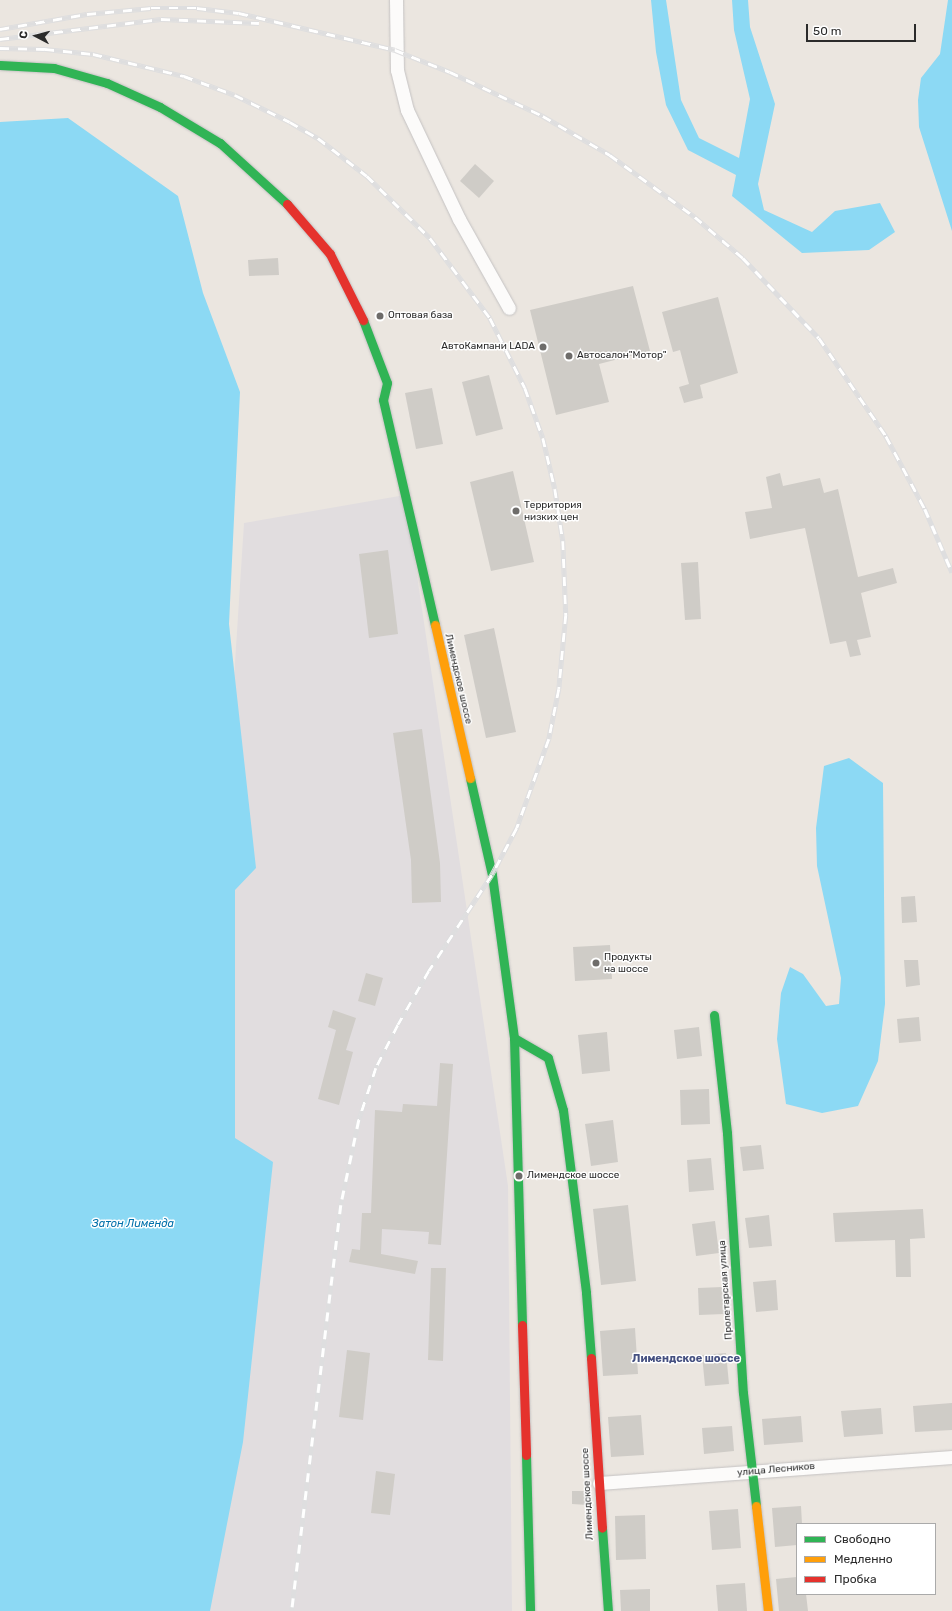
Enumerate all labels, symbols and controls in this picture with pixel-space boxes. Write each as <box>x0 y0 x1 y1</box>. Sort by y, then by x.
north arrow <box>16 16 56 56</box>
scale bar <box>808 16 918 42</box>
text: 50 m <box>813 24 841 38</box>
text: С <box>17 30 30 39</box>
place label: Оптовая база <box>388 310 453 322</box>
marker: Оптовая база <box>375 311 385 321</box>
place label: АвтоКампани LADA <box>441 341 535 353</box>
marker: АвтоКампани LADA <box>538 342 548 352</box>
place label: Автосалон"Мотор" <box>577 350 666 362</box>
marker: Автосалон"Мотор" <box>564 351 574 361</box>
place label: Территория низких цен <box>524 499 582 522</box>
marker: Территория низких цен <box>511 506 521 516</box>
street label: Лимендское шоссе <box>442 633 474 725</box>
place label: Продукты на шоссе <box>604 951 652 974</box>
marker: Продукты на шоссе <box>591 958 601 968</box>
place label: Лимендское шоссе <box>527 1170 619 1182</box>
marker: Лимендское шоссе <box>514 1171 524 1181</box>
water label: Затон Лименда <box>92 1217 174 1231</box>
street label: Пролетарская улица <box>717 1240 735 1340</box>
district label: Лимендское шоссе <box>632 1352 740 1366</box>
street label: Лимендское шоссе <box>580 1448 596 1540</box>
street label: улица Лесников <box>737 1461 815 1479</box>
legend <box>796 1523 936 1595</box>
text: Свободно <box>834 1532 891 1546</box>
text: Медленно <box>834 1552 893 1566</box>
text: Пробка <box>834 1572 877 1586</box>

